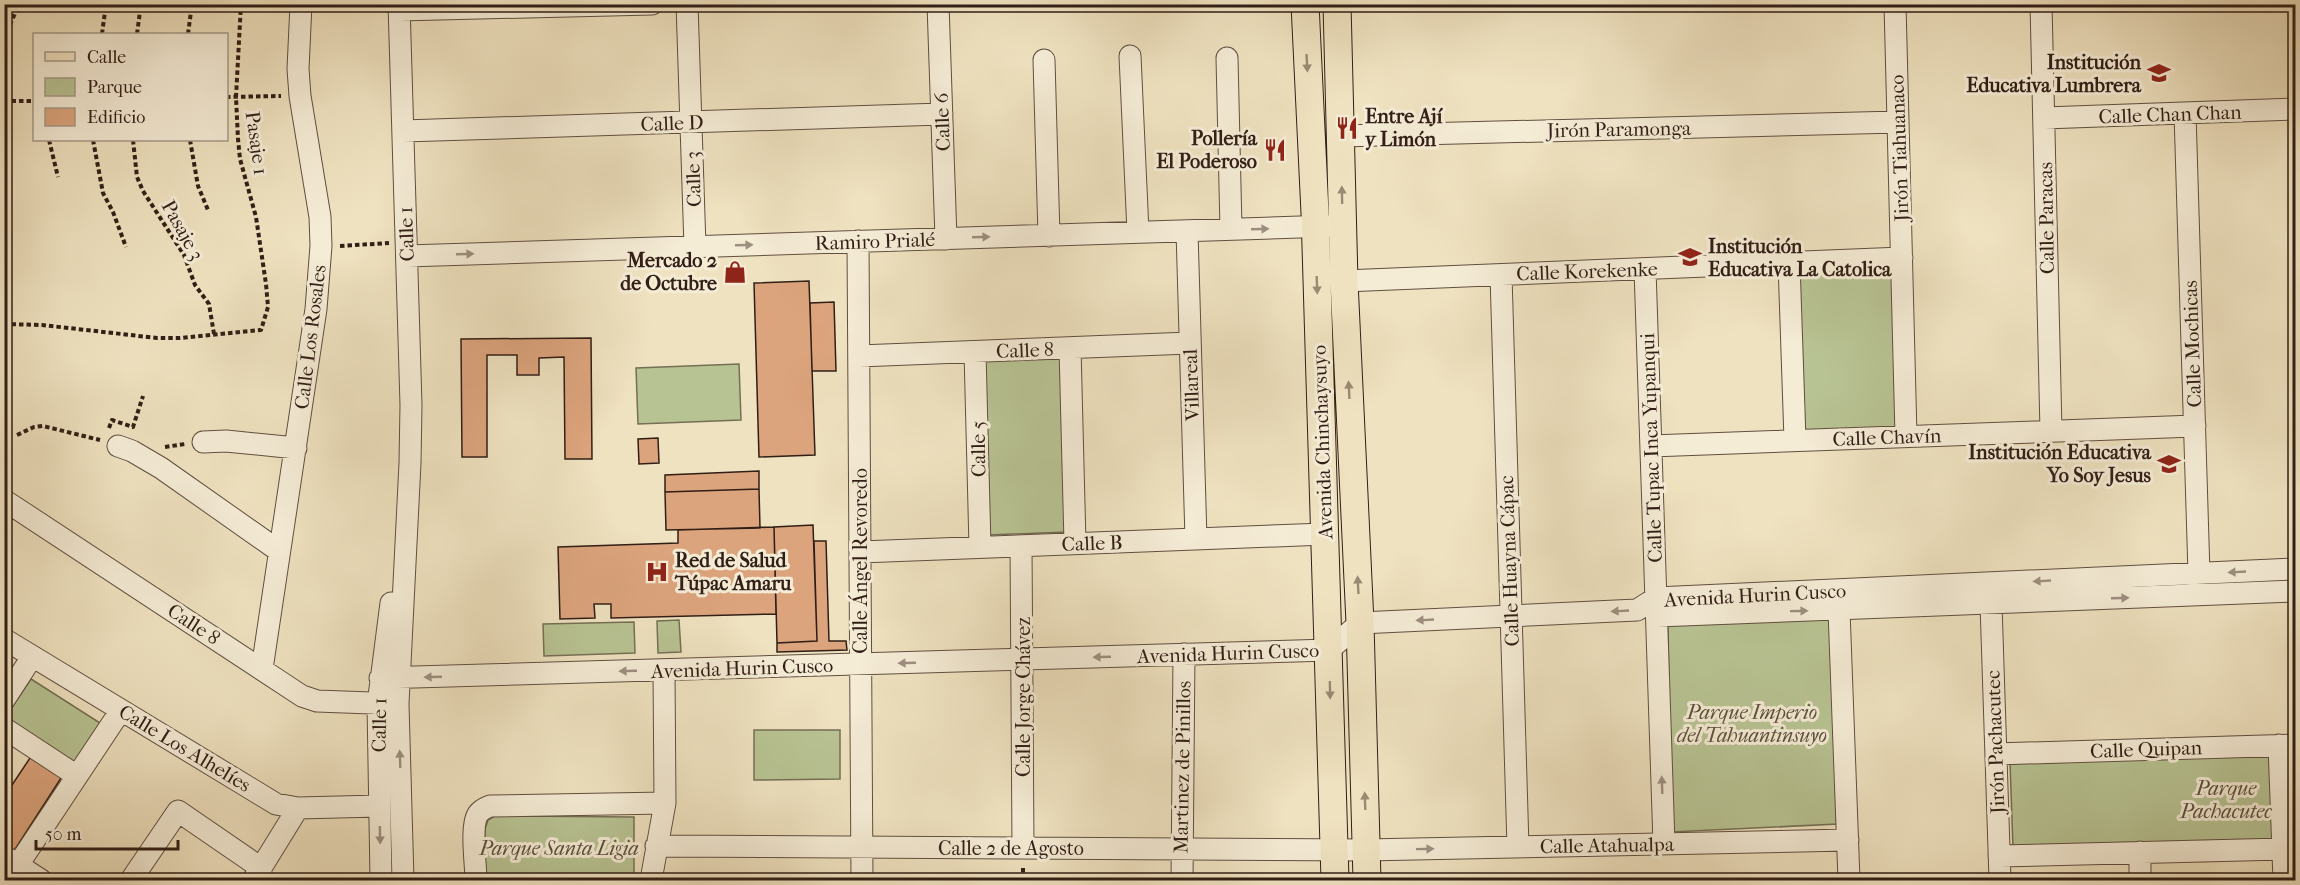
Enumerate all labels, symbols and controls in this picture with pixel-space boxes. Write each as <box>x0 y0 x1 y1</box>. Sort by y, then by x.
legend <box>33 33 228 141</box>
text: Calle <box>87 47 126 68</box>
place label: Institución Educativa Lumbrera <box>1966 51 2142 97</box>
one-way arrow <box>1303 53 1312 72</box>
school or university icon: Institución Educativa Lumbrera <box>2146 60 2172 86</box>
street label: Jirón Tiahuanaco <box>1885 74 1914 224</box>
text: Parque <box>87 77 142 98</box>
street label: Calle 6 <box>930 92 955 152</box>
street label: Calle Chan Chan <box>2098 100 2242 128</box>
place label: Entre Ají y Limón <box>1365 105 1443 151</box>
text: Edificio <box>87 107 145 128</box>
street label: Pasaje 1 <box>241 110 272 176</box>
street label: Calle D <box>640 111 704 136</box>
restaurant icon: Entre Ají y Limón <box>1334 115 1360 141</box>
street label: Jirón Paramonga <box>1545 117 1692 142</box>
place label: Pollería El Poderoso <box>1156 127 1258 173</box>
restaurant icon: Pollería El Poderoso <box>1262 137 1288 163</box>
street label: Calle 3 <box>681 151 706 207</box>
street label: Calle Paracas <box>2034 162 2059 274</box>
one-way arrow <box>1338 186 1347 205</box>
street label: Pasaje 3 <box>157 196 208 264</box>
street label: Calle 1 <box>394 206 419 262</box>
one-way arrow <box>1250 224 1269 233</box>
street label: Ramiro Prialé <box>814 228 936 255</box>
one-way arrow <box>971 233 990 242</box>
place label: Institución Educativa La Catolica <box>1708 235 1892 281</box>
one-way arrow <box>735 240 754 249</box>
school or university icon: Institución Educativa La Catolica <box>1677 244 1703 270</box>
one-way arrow <box>456 249 475 258</box>
place label: Mercado 2 de Octubre <box>620 249 717 295</box>
street label: Calle Korekenke <box>1516 258 1658 285</box>
shop icon: Mercado 2 de Octubre <box>722 259 748 285</box>
street label: Calle Los Rosales <box>290 263 331 411</box>
one-way arrow <box>1312 276 1322 295</box>
street label: Calle Mochicas <box>2179 280 2206 408</box>
street label: Calle Tupac Inca Yupanqui <box>1636 333 1667 563</box>
street label: Calle 8 <box>996 338 1054 363</box>
street label: Avenida Chinchaysuyo <box>1308 344 1337 540</box>
street label: Villareal <box>1179 348 1204 422</box>
one-way arrow <box>1345 381 1354 400</box>
street label: Calle 5 <box>967 421 990 477</box>
street label: Calle Chavín <box>1832 424 1942 451</box>
place label: Institución Educativa Yo Soy Jesus <box>1968 441 2152 487</box>
school or university icon: Institución Educativa Yo Soy Jesus <box>2156 451 2182 477</box>
street label: Calle Ángel Revoredo <box>848 468 872 654</box>
street label: Calle Huayna Cápac <box>1495 475 1524 647</box>
street label: Calle B <box>1061 531 1123 556</box>
place label: Red de Salud Túpac Amaru <box>674 549 792 595</box>
hospital icon: Red de Salud Túpac Amaru <box>644 559 670 585</box>
one-way arrow <box>2228 568 2247 577</box>
one-way arrow <box>1353 576 1363 595</box>
one-way arrow <box>2033 577 2052 586</box>
street label: Avenida Hurin Cusco <box>1662 579 1847 612</box>
one-way arrow <box>2110 594 2129 603</box>
street label: Calle 8 <box>163 599 224 650</box>
one-way arrow <box>1611 606 1630 616</box>
one-way arrow <box>1790 606 1809 616</box>
one-way arrow <box>1416 616 1435 625</box>
street label: Calle Jorge Chávez <box>1012 617 1035 777</box>
street label: Avenida Hurin Cusco <box>1136 639 1319 668</box>
one-way arrow <box>1093 652 1112 661</box>
street label: Avenida Hurin Cusco <box>650 654 833 683</box>
one-way arrow <box>898 658 917 667</box>
one-way arrow <box>619 666 638 676</box>
street label: Jirón Pachacutec <box>1981 670 2010 816</box>
one-way arrow <box>424 672 443 682</box>
street label: Martinez de Pinillos <box>1169 680 1196 854</box>
one-way arrow <box>1325 681 1335 700</box>
street label: Calle 1 <box>368 697 391 753</box>
street label: Calle Los Alhelíes <box>115 700 255 797</box>
park label: Parque Imperio del Tahuantinsuyo <box>1677 701 1827 747</box>
street label: Calle Quipan <box>2090 736 2203 763</box>
one-way arrow <box>395 750 404 769</box>
one-way arrow <box>1658 776 1667 795</box>
park label: Parque Pachacutec <box>2179 777 2272 823</box>
one-way arrow <box>1360 792 1369 811</box>
scale bar <box>36 813 178 851</box>
text: 50 m <box>45 824 82 845</box>
one-way arrow <box>375 825 385 844</box>
street label: Calle Atahualpa <box>1540 833 1675 858</box>
park label: Parque Santa Ligia <box>478 837 639 860</box>
street label: Calle 2 de Agosto <box>938 837 1084 860</box>
one-way arrow <box>1415 844 1434 854</box>

